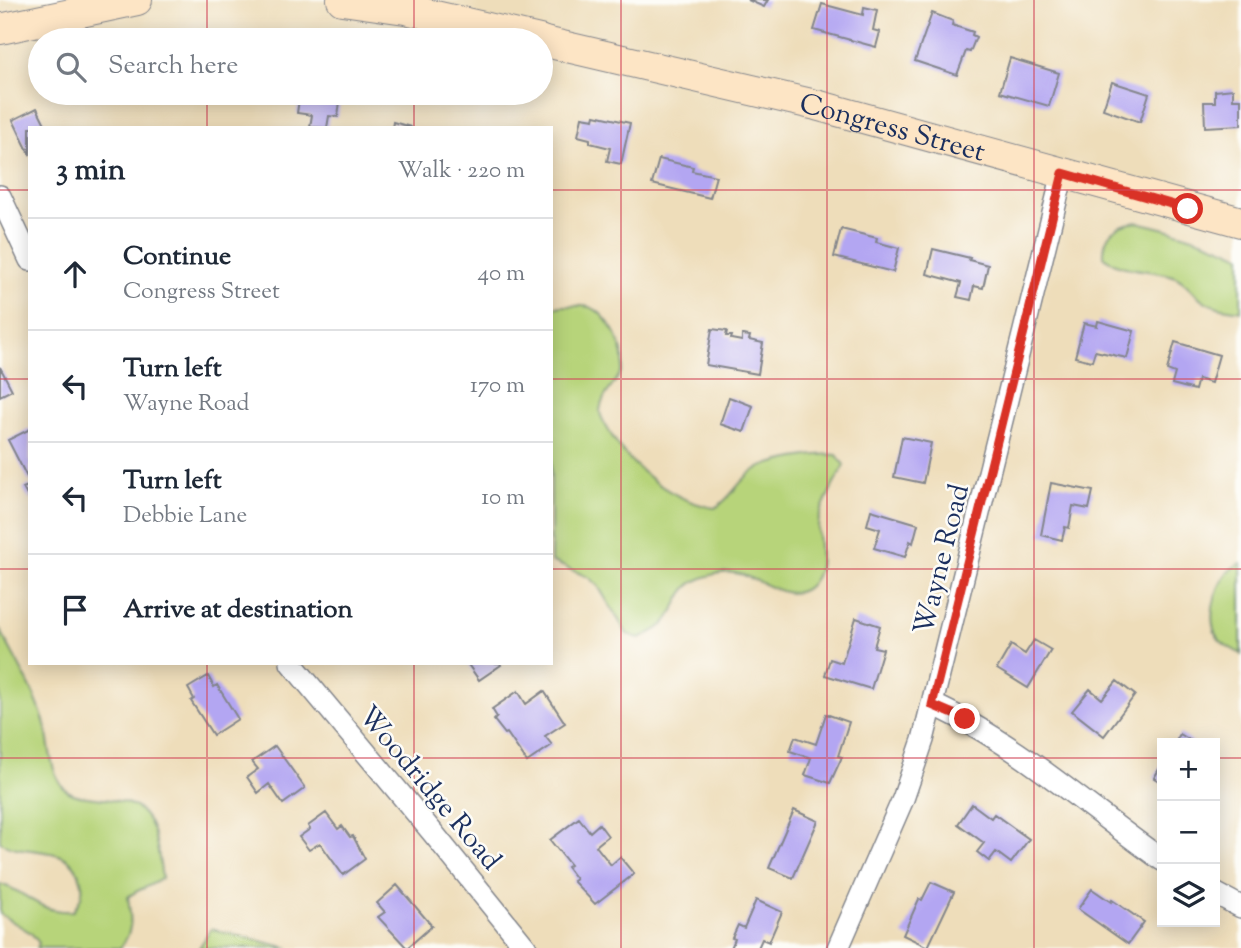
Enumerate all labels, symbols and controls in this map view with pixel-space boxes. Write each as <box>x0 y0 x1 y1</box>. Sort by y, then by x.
search box <box>28 28 553 105</box>
icon: search <box>52 48 90 86</box>
text: Search here <box>108 48 238 85</box>
street label: Congress Street <box>795 85 990 174</box>
text: 3 min <box>56 150 126 193</box>
text: Walk · 220 m <box>398 155 525 188</box>
route start <box>1172 193 1203 224</box>
text: Continue <box>123 239 231 276</box>
icon: ahead <box>56 255 94 293</box>
text: 40 m <box>478 258 525 291</box>
text: Congress Street <box>123 276 280 309</box>
text: Turn left <box>123 351 222 388</box>
icon: left <box>56 367 94 405</box>
text: 170 m <box>470 370 525 403</box>
text: Wayne Road <box>123 388 250 421</box>
text: Turn left <box>123 463 222 500</box>
icon: left <box>56 479 94 517</box>
street label: Wayne Road <box>905 480 981 639</box>
text: 10 m <box>481 482 525 515</box>
text: Debbie Lane <box>123 500 247 533</box>
icon: arrive <box>56 591 94 629</box>
text: Arrive at destination <box>123 592 353 629</box>
street label: Woodridge Road <box>348 698 510 880</box>
route end <box>949 703 980 734</box>
map controls <box>1157 738 1220 927</box>
button: + <box>1157 738 1220 801</box>
button: − <box>1157 801 1220 864</box>
button: layers <box>1157 864 1220 927</box>

